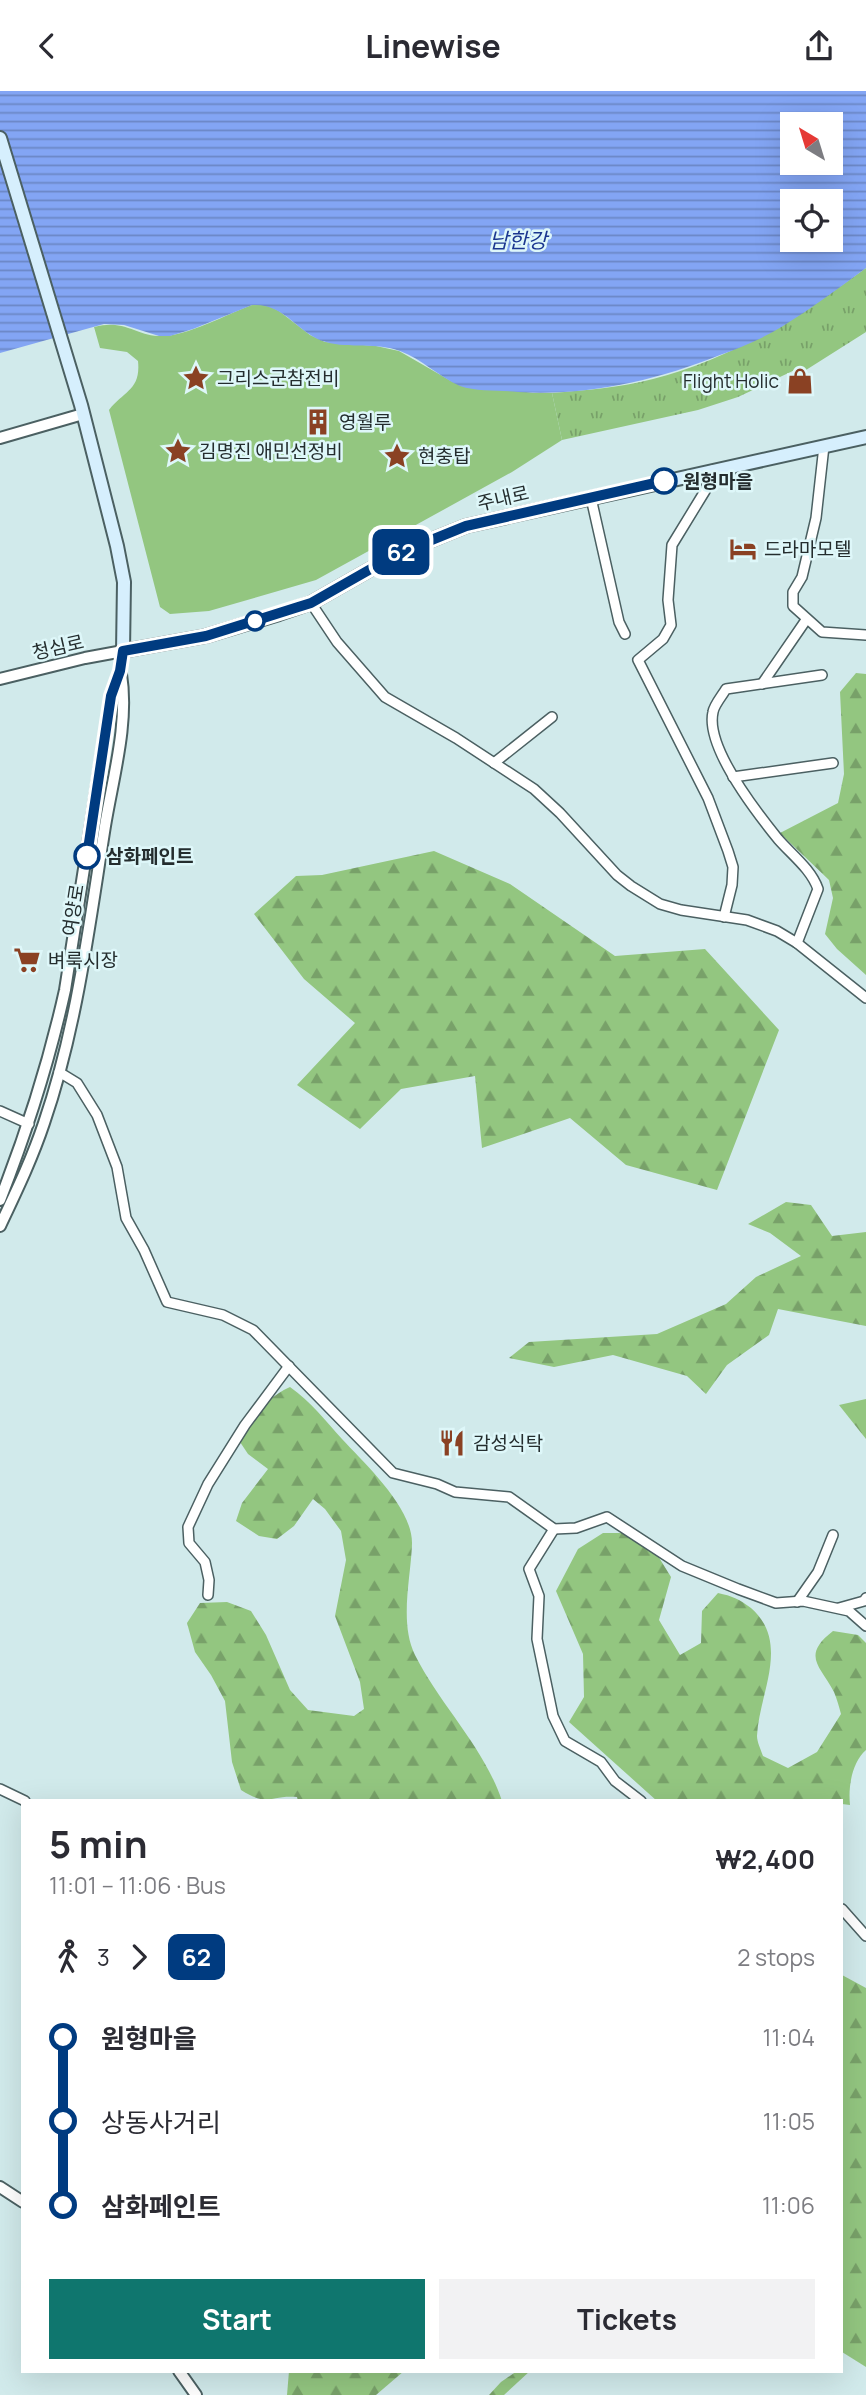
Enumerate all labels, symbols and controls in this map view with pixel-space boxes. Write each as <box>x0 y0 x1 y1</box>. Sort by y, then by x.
text: Linewise <box>365 24 501 68</box>
icon: back <box>28 27 66 65</box>
icon: share <box>800 27 838 65</box>
north arrow <box>780 112 844 175</box>
map controls <box>780 112 843 252</box>
button: locate <box>780 189 843 252</box>
water label: 남한강 <box>489 226 550 254</box>
place icon: 그리스군참전비 <box>181 363 211 393</box>
place label: 그리스군참전비 <box>217 365 339 391</box>
shop icon: Flight Holic <box>785 366 815 396</box>
place label: Flight Holic <box>683 368 779 394</box>
building icon: 영월루 <box>303 407 333 437</box>
place label: 영월루 <box>339 409 391 435</box>
place icon: 김명진 애민선정비 <box>163 436 193 466</box>
place label: 김명진 애민선정비 <box>199 438 343 464</box>
place icon: 현충탑 <box>382 441 412 471</box>
place label: 현충탑 <box>418 443 471 469</box>
marker: 원형마을 <box>651 468 677 494</box>
place label: 원형마을 <box>683 468 753 494</box>
street label: 주내로 <box>475 479 531 517</box>
line badge: 62 <box>370 529 432 575</box>
hotel icon: 드라마모텔 <box>728 534 758 564</box>
text: 62 <box>386 535 416 568</box>
place label: 드라마모텔 <box>764 536 851 562</box>
unlabelled marker <box>245 611 265 631</box>
street label: 청심로 <box>30 628 86 666</box>
marker: 삼화페인트 <box>74 843 100 869</box>
place label: 삼화페인트 <box>106 843 193 869</box>
street label: 여양로 <box>56 882 90 938</box>
supermarket icon: 벼룩시장 <box>12 945 42 975</box>
place label: 벼룩시장 <box>48 947 118 973</box>
restaurant icon: 감성식탁 <box>437 1428 467 1458</box>
place label: 감성식탁 <box>473 1430 543 1456</box>
text: 5 min <box>49 1817 147 1869</box>
text: ₩2,400 <box>715 1841 815 1877</box>
text: 11:01 – 11:06 · Bus <box>49 1869 226 1901</box>
icon: walk <box>49 1938 87 1976</box>
icon: forward <box>120 1938 158 1976</box>
text: 62 <box>182 1940 211 1973</box>
text: 3 <box>97 1941 110 1973</box>
text: 2 stops <box>737 1941 815 1973</box>
text: 원형마을 <box>101 2020 197 2056</box>
text: 11:04 <box>763 2021 815 2053</box>
text: 상동사거리 <box>101 2104 221 2140</box>
text: 11:05 <box>763 2105 815 2137</box>
text: 삼화페인트 <box>101 2188 221 2224</box>
text: 11:06 <box>762 2189 815 2221</box>
button: Start <box>49 2279 425 2359</box>
button: Tickets <box>439 2279 815 2359</box>

